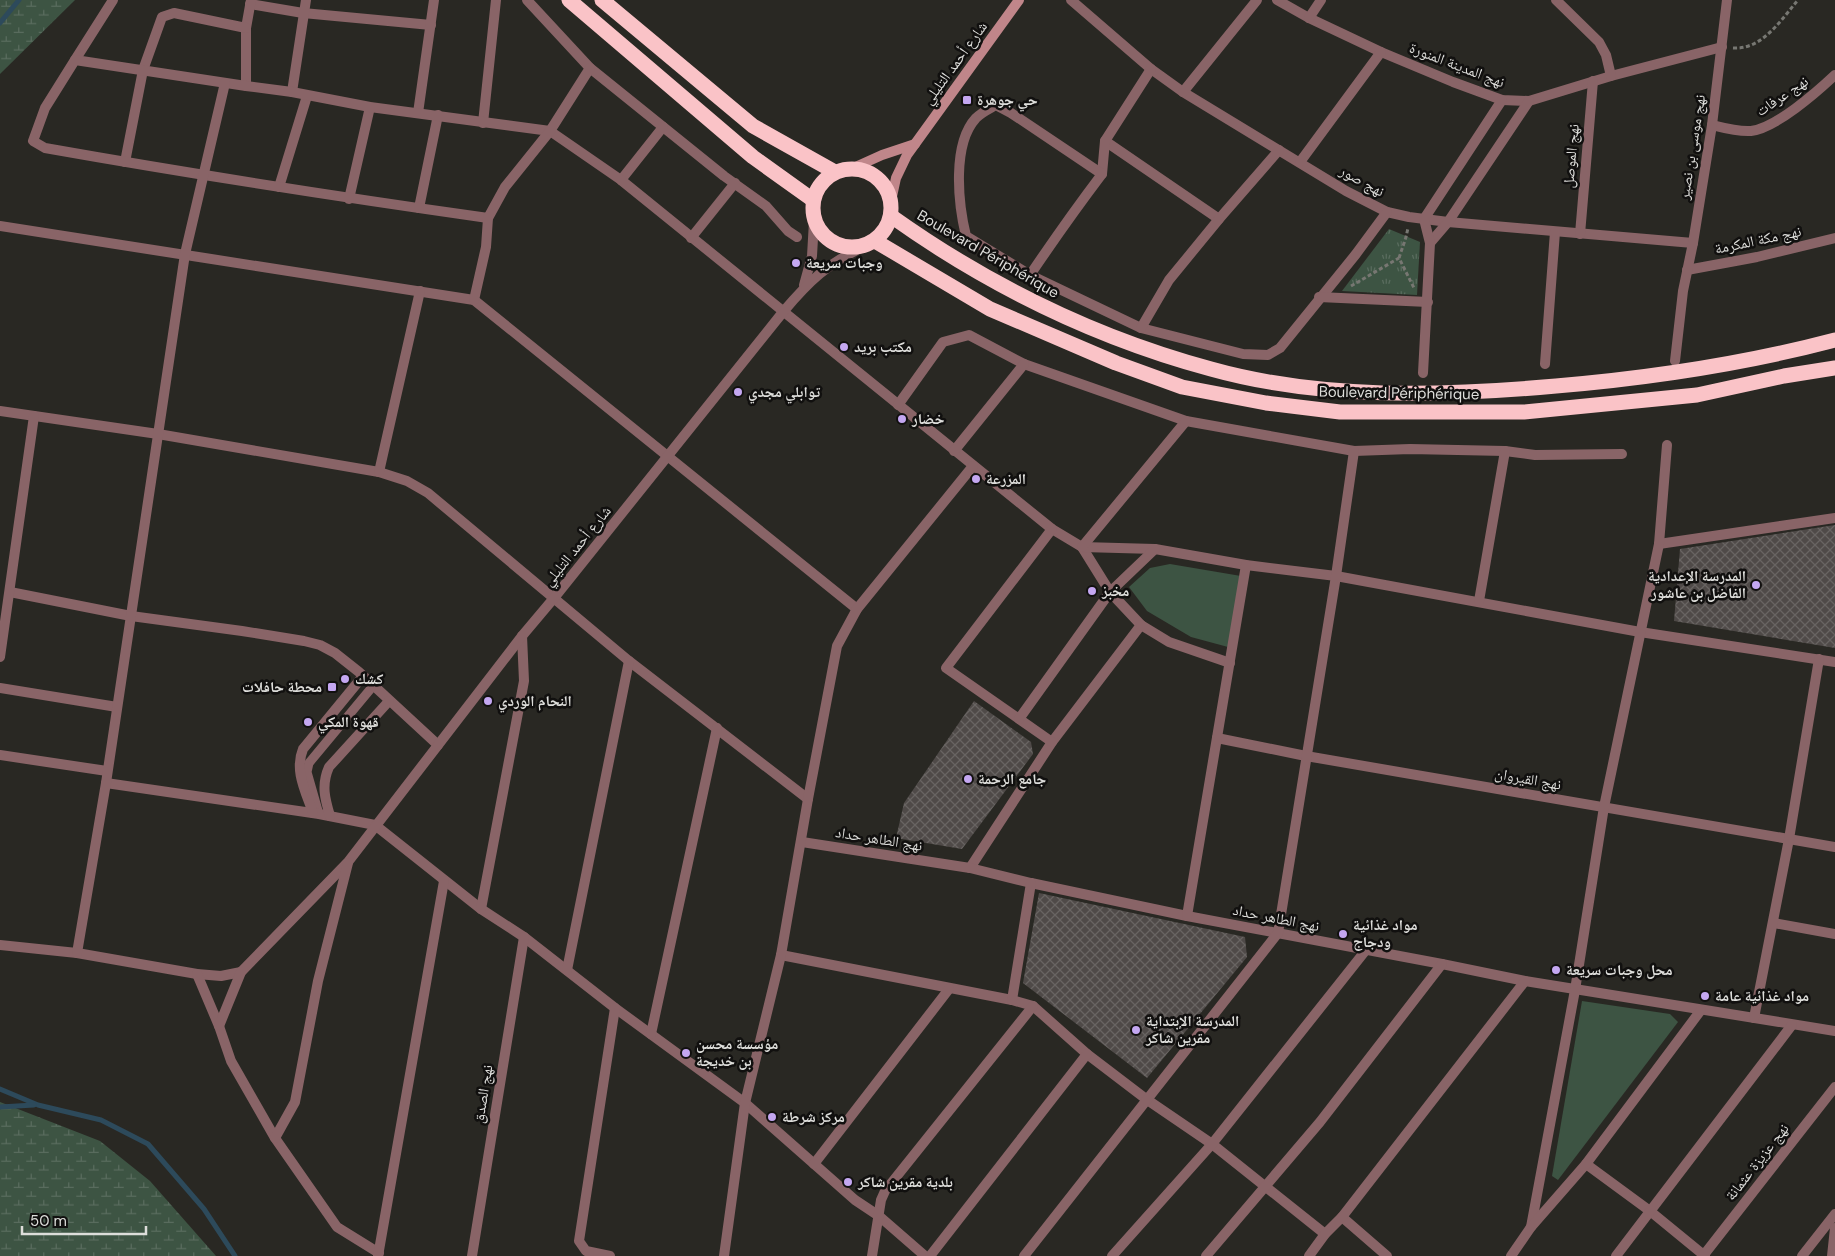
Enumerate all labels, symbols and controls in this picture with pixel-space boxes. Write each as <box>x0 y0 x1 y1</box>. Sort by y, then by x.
street label: شارع أحمد التليلي <box>918 17 993 110</box>
street label: نهج المدينة المنورة <box>1407 38 1507 92</box>
street label: نهج عرفات <box>1752 71 1812 121</box>
place label: حي جوهرة <box>977 90 1038 112</box>
street label: نهج موسى بن نصير <box>1674 93 1710 202</box>
marker: حي جوهرة <box>961 94 973 106</box>
street label: نهج الموصل <box>1558 123 1584 189</box>
street label: نهج صور <box>1335 160 1388 201</box>
street label: Boulevard Périphérique <box>913 205 1063 303</box>
street label: نهج مكة المكرمة <box>1713 221 1803 259</box>
place label: وجبات سريعة <box>806 253 883 273</box>
marker: وجبات سريعة <box>790 257 802 269</box>
place label: مكتب بريد <box>854 337 912 357</box>
marker: مكتب بريد <box>838 341 850 353</box>
place label: توابلي مجدي <box>748 382 820 404</box>
street label: Boulevard Périphérique <box>1319 382 1479 404</box>
marker: توابلي مجدي <box>732 386 744 398</box>
place label: خضار <box>911 409 945 429</box>
marker: خضار <box>896 413 908 425</box>
place label: المزرعة <box>986 469 1026 489</box>
marker: المزرعة <box>970 473 982 485</box>
street label: شارع أحمد التليلي <box>538 501 617 592</box>
place label: المدرسة الإعدادية الفاضل بن عاشور <box>1648 566 1746 603</box>
marker: المدرسة الإعدادية الفاضل بن عاشور <box>1750 579 1762 591</box>
place label: مخبز <box>1101 581 1129 601</box>
marker: مخبز <box>1086 585 1098 597</box>
place label: كشك <box>355 669 384 689</box>
marker: كشك <box>339 673 351 685</box>
place label: محطة حافلات <box>242 677 322 697</box>
marker: محطة حافلات <box>326 681 338 693</box>
place label: النحام الوردي <box>498 691 572 713</box>
marker: النحام الوردي <box>482 695 494 707</box>
place label: قهوة المكي <box>318 712 379 734</box>
marker: قهوة المكي <box>302 716 314 728</box>
street label: نهج القيروان <box>1493 763 1563 795</box>
place label: جامع الرحمة <box>978 769 1046 789</box>
marker: جامع الرحمة <box>962 773 974 785</box>
street label: نهج الطاهر حداد <box>834 822 924 856</box>
street label: نهج الطاهر حداد <box>1231 900 1321 936</box>
place label: مواد غذائية ودجاج <box>1353 915 1418 952</box>
marker: مواد غذائية ودجاج <box>1337 928 1349 940</box>
place label: محل وجبات سريعة <box>1566 960 1673 980</box>
marker: محل وجبات سريعة <box>1550 964 1562 976</box>
place label: مواد غذائية عامة <box>1715 986 1809 1006</box>
marker: مواد غذائية عامة <box>1699 990 1711 1002</box>
place label: المدرسة الإبتداية مقرين شاكر <box>1145 1011 1239 1048</box>
marker: المدرسة الإبتداية مقرين شاكر <box>1130 1024 1142 1036</box>
place label: مؤسسة محسن بن خديجة <box>696 1034 778 1071</box>
marker: مؤسسة محسن بن خديجة <box>680 1047 692 1059</box>
street label: نهج الصدق <box>469 1063 497 1125</box>
place label: مركز شرطة <box>782 1107 845 1127</box>
marker: مركز شرطة <box>766 1111 778 1123</box>
street label: نهج عزيزة عثمانة <box>1721 1119 1793 1205</box>
place label: بلدية مقرين شاكر <box>857 1172 953 1192</box>
marker: بلدية مقرين شاكر <box>842 1176 854 1188</box>
scale bar <box>22 1204 146 1236</box>
text: 50 m <box>30 1211 67 1231</box>

